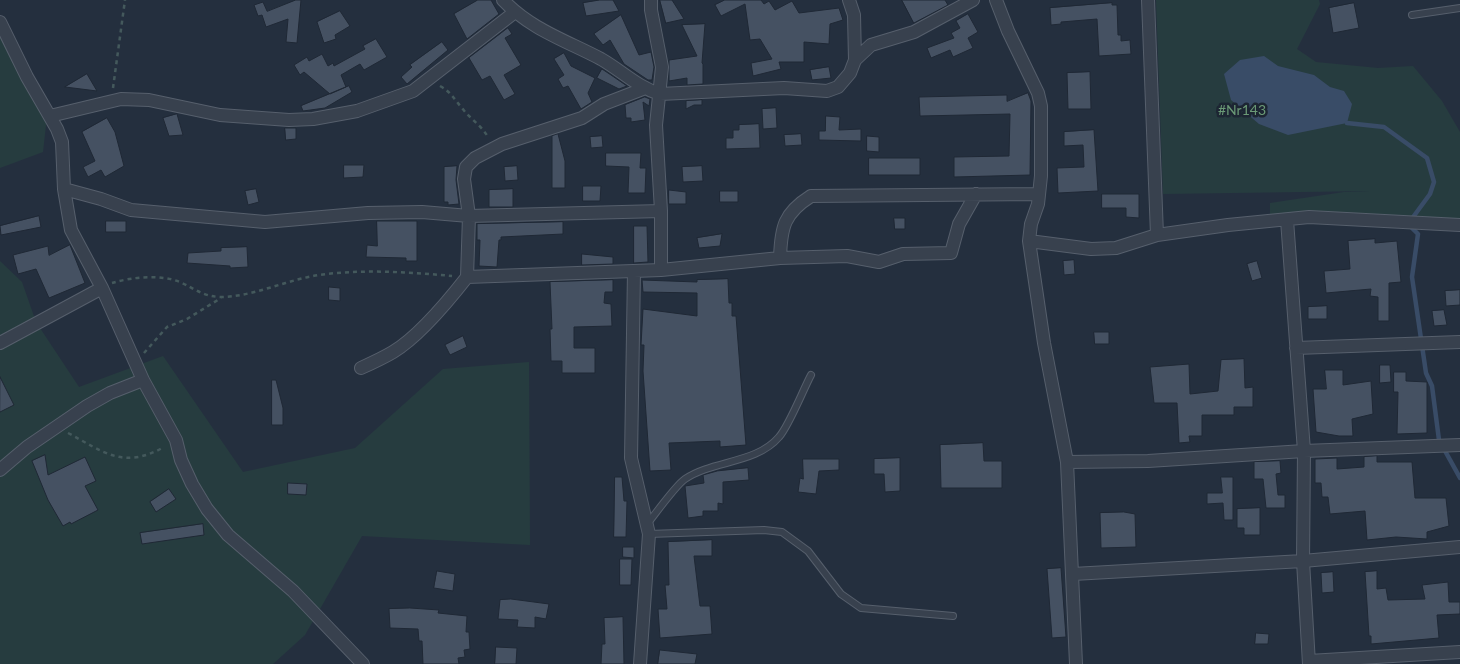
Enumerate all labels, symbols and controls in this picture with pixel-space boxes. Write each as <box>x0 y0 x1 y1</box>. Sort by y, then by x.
park label: #Nr143 <box>1218 102 1266 118</box>

